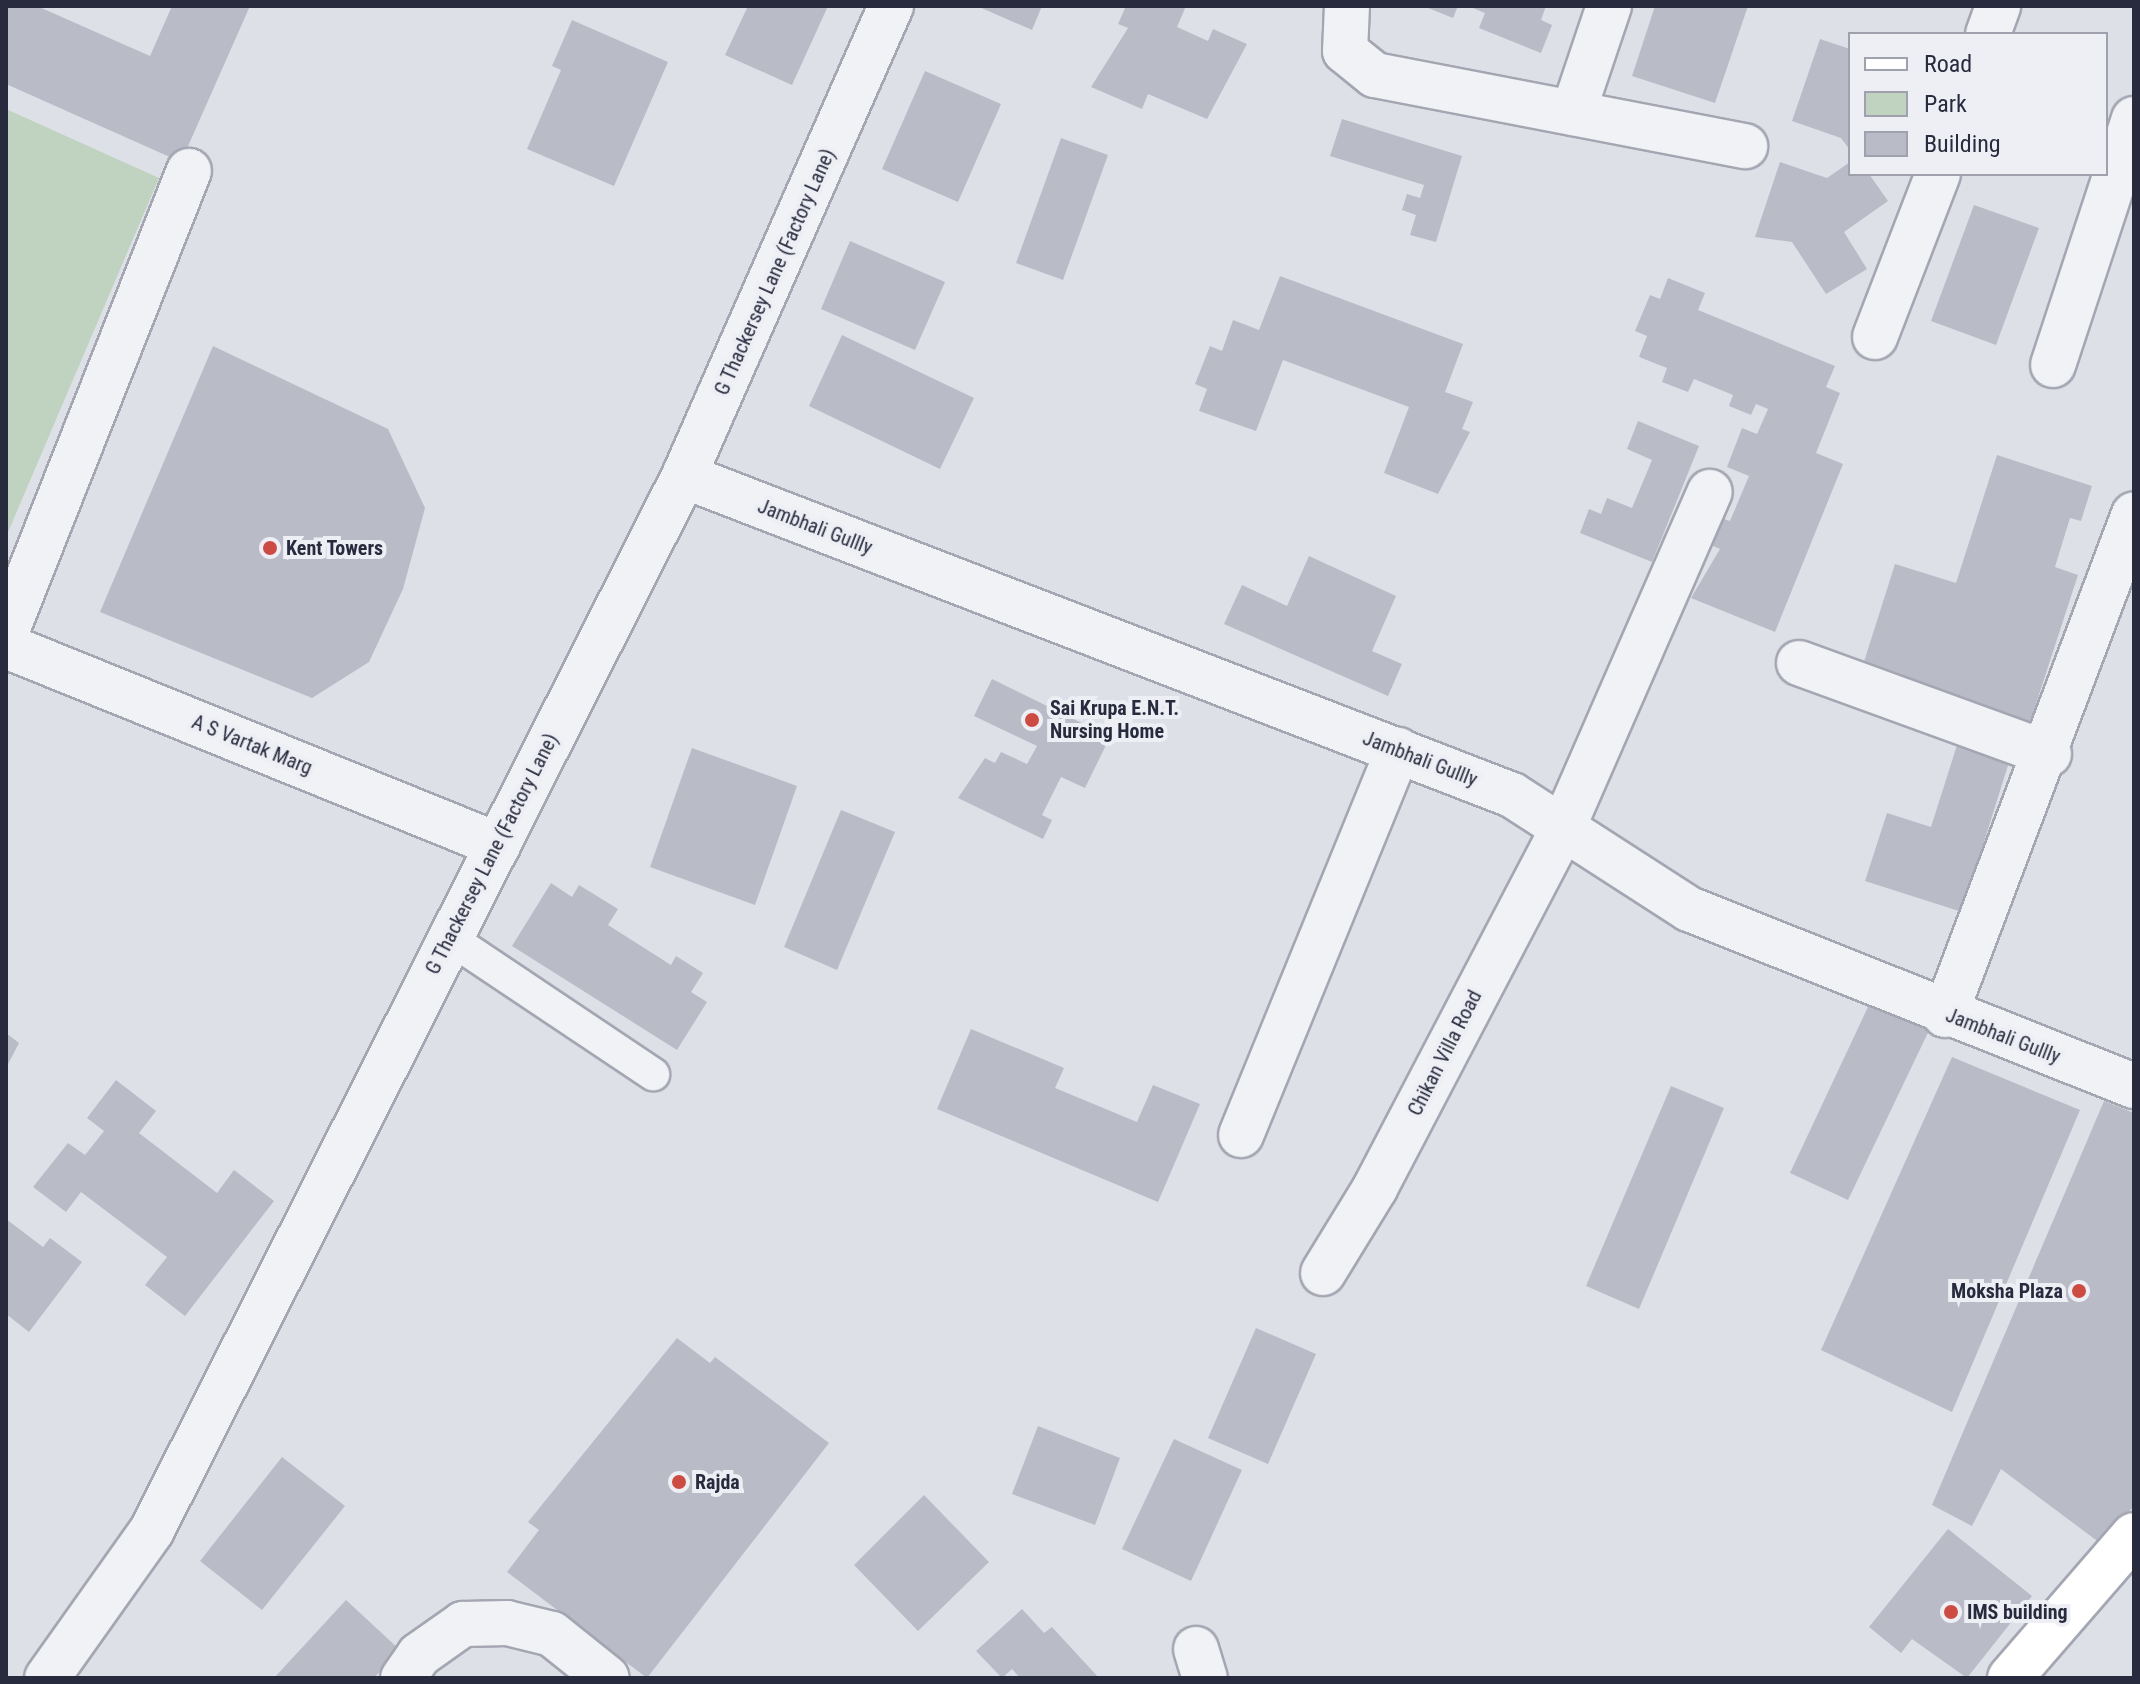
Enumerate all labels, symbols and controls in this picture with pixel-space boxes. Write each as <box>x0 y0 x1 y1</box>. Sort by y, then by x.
legend <box>1848 32 2108 176</box>
text: Road <box>1924 50 1972 78</box>
text: Park <box>1924 90 1967 118</box>
text: Building <box>1924 130 2001 158</box>
street label: G Thackersey Lane (Factory Lane) <box>710 145 840 399</box>
street label: Jambhali Gullly <box>754 494 876 560</box>
place label: Kent Towers <box>286 536 384 560</box>
marker: Kent Towers <box>261 539 279 557</box>
place label: Sai Krupa E.N.T. Nursing Home <box>1050 696 1179 743</box>
marker: Sai Krupa E.N.T. Nursing Home <box>1021 709 1043 731</box>
street label: A S Vartak Marg <box>188 710 316 780</box>
street label: Jambhali Gullly <box>1359 726 1481 792</box>
street label: G Thackersey Lane (Factory Lane) <box>421 729 563 979</box>
street label: Chikan Villa Road <box>1403 986 1487 1120</box>
street label: Jambhali Gullly <box>1942 1003 2064 1069</box>
place label: Moksha Plaza <box>1951 1279 2063 1303</box>
marker: Moksha Plaza <box>2070 1282 2088 1300</box>
place label: Rajda <box>695 1470 740 1494</box>
marker: Rajda <box>670 1473 688 1491</box>
place label: IMS building <box>1967 1600 2068 1624</box>
marker: IMS building <box>1942 1603 1960 1621</box>

